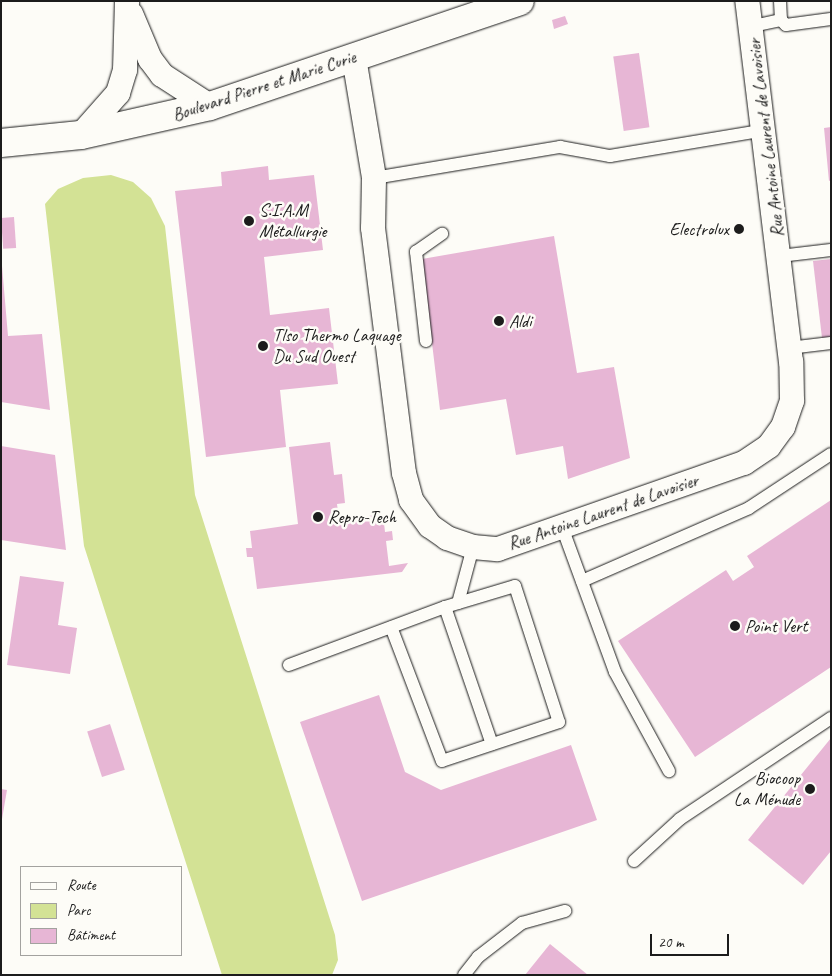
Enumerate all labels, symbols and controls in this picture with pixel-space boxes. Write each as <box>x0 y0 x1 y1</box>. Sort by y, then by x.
street label: Rue Antoine Laurent de Lavoisier <box>743 38 789 238</box>
street label: Boulevard Pierre et Marie Curie <box>170 46 358 126</box>
place label: S.I.A.M Métallurgie <box>259 200 326 242</box>
marker: S.I.A.M Métallurgie <box>243 215 255 227</box>
place label: Electrolux <box>670 218 729 240</box>
marker: Electrolux <box>733 223 745 235</box>
place label: Aldi <box>509 310 532 332</box>
marker: Aldi <box>493 315 505 327</box>
place label: Tlso Thermo Laquage Du Sud Ouest <box>273 325 400 368</box>
marker: Tlso Thermo Laquage Du Sud Ouest <box>257 340 269 352</box>
street label: Rue Antoine Laurent de Lavoisier <box>505 469 701 555</box>
place label: Repro-Tech <box>328 506 396 528</box>
marker: Repro-Tech <box>312 511 324 523</box>
place label: Point Vert <box>745 615 808 637</box>
marker: Point Vert <box>729 620 741 632</box>
place label: Biocoop La Ménude <box>734 768 800 811</box>
marker: Biocoop La Ménude <box>804 783 816 795</box>
legend <box>20 866 182 956</box>
text: Route <box>67 876 96 895</box>
text: Parc <box>67 901 91 920</box>
scale bar <box>652 924 731 956</box>
text: Bâtiment <box>67 926 115 945</box>
text: 20 m <box>658 933 684 952</box>

